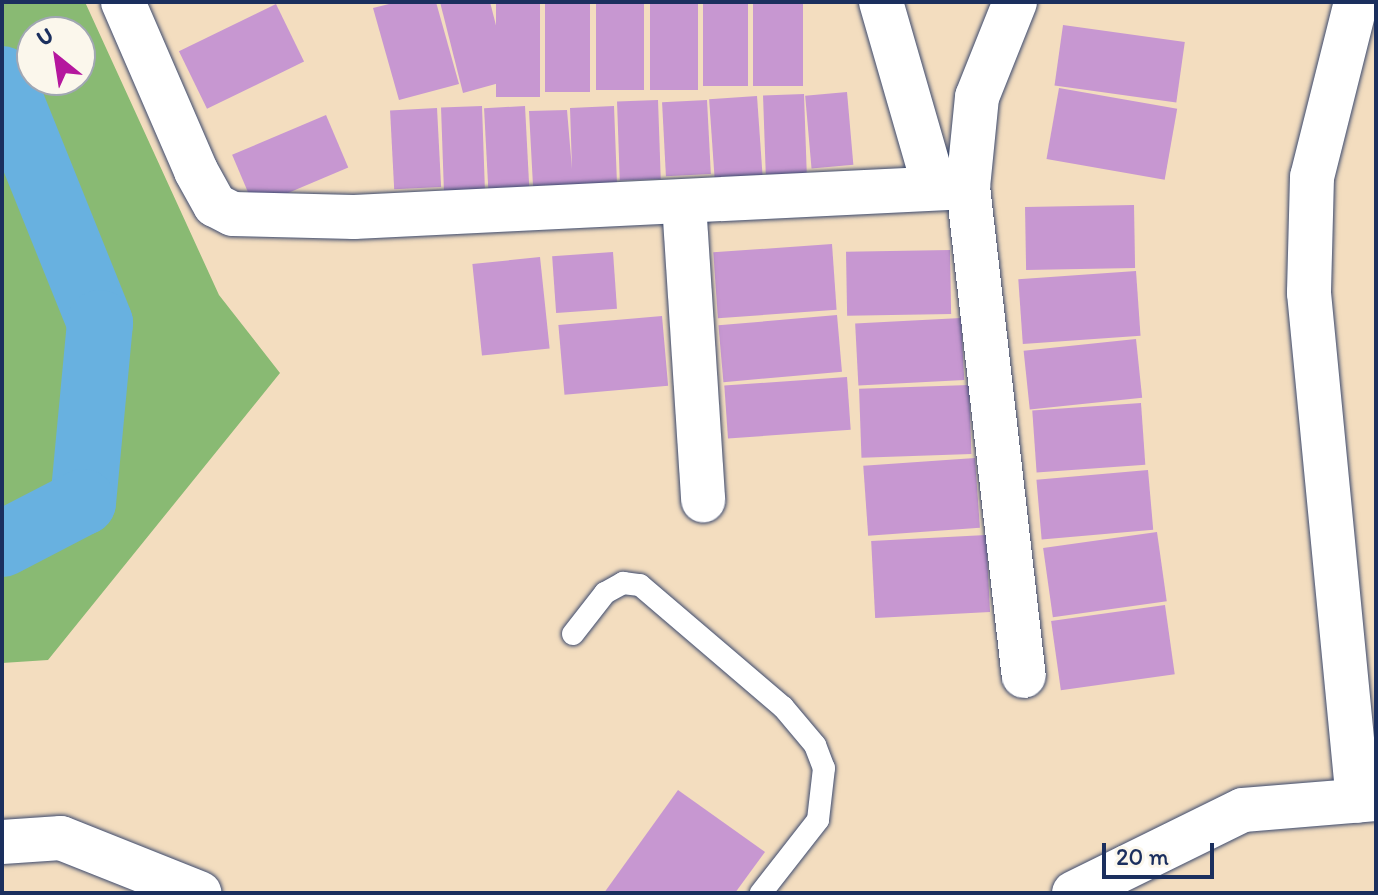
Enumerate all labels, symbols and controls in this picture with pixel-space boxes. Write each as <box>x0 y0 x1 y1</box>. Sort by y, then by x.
north arrow <box>16 16 96 96</box>
text: U <box>32 21 58 52</box>
scale bar <box>1106 827 1218 877</box>
text: 20 m <box>1116 842 1169 871</box>

